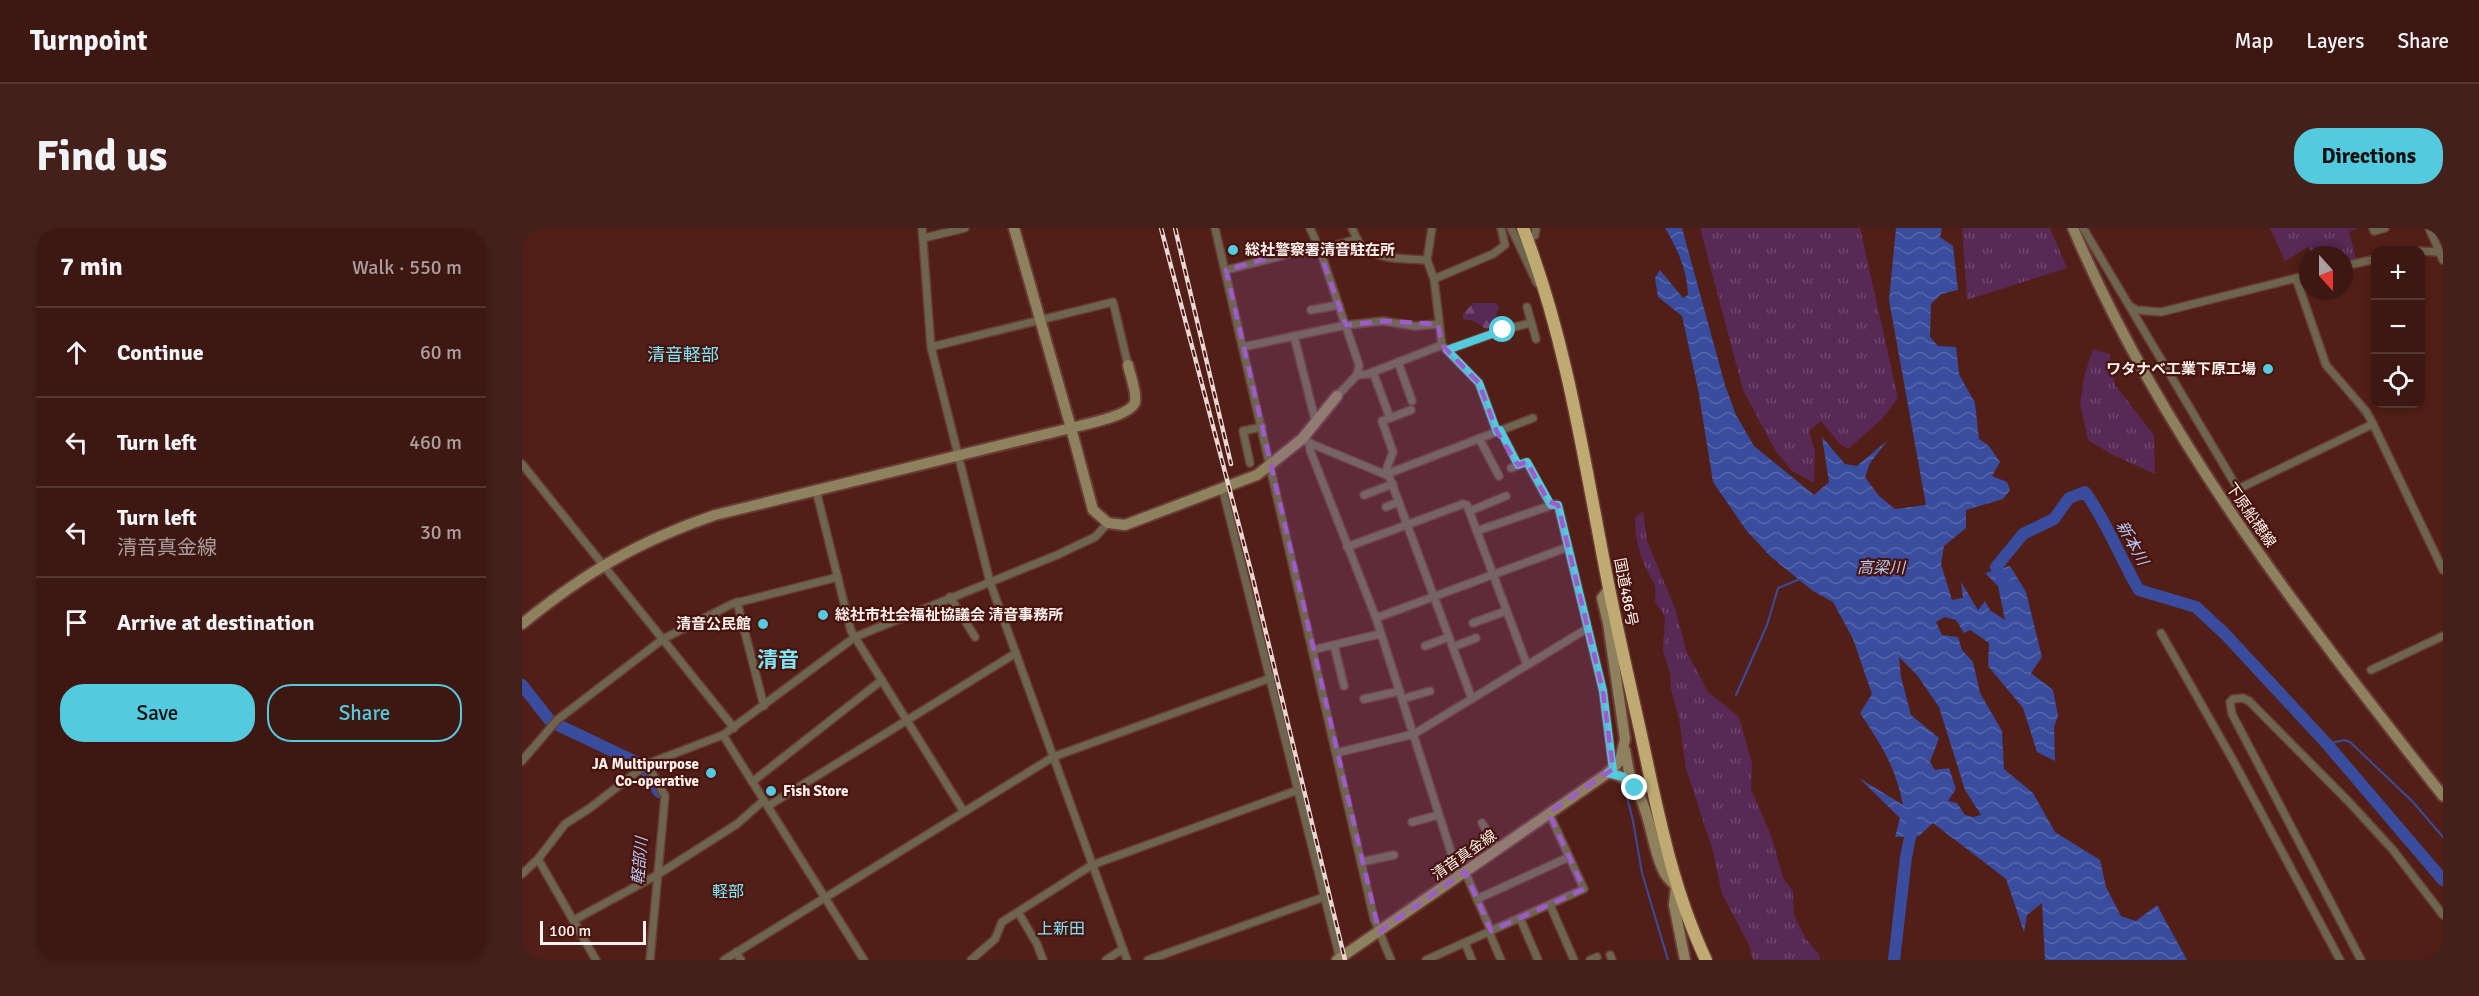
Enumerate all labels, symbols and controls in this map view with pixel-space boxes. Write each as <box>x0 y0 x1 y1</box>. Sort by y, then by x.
text: Turnpoint <box>30 24 147 58</box>
text: Map <box>2235 28 2273 54</box>
text: Layers <box>2306 28 2364 54</box>
text: Share <box>2397 28 2449 54</box>
button: Directions <box>2294 128 2443 184</box>
text: Find us <box>36 131 167 182</box>
place label: 総社警察署清音駐在所 <box>1245 241 1395 259</box>
marker: 総社警察署清音駐在所 <box>1226 243 1240 257</box>
north arrow <box>2299 246 2353 300</box>
map controls <box>2371 246 2425 408</box>
button: + <box>2371 246 2425 300</box>
text: 7 min <box>60 251 123 283</box>
text: Walk · 550 m <box>352 255 462 280</box>
button: − <box>2371 300 2425 354</box>
route start <box>1489 316 1515 342</box>
icon: ahead <box>60 336 93 369</box>
text: Continue <box>117 339 204 366</box>
text: 60 m <box>420 340 462 365</box>
district label: 清音軽部 <box>647 344 719 366</box>
button: locate <box>2371 354 2425 408</box>
place label: ワタナベ工業下原工場 <box>2106 360 2256 378</box>
marker: ワタナベ工業下原工場 <box>2261 362 2275 376</box>
icon: left <box>60 426 93 459</box>
text: Turn left <box>117 429 197 456</box>
text: 460 m <box>409 430 462 455</box>
street label: 下原船穂線 <box>2222 479 2280 551</box>
text: Turn left <box>117 504 197 531</box>
icon: left <box>60 516 93 549</box>
water label: 新本川 <box>2112 517 2153 571</box>
text: 30 m <box>420 520 462 545</box>
text: 清音真金線 <box>117 535 217 560</box>
street label: 国道486号 <box>1611 556 1641 628</box>
water label: 高梁川 <box>1857 558 1907 578</box>
icon: arrive <box>60 606 93 639</box>
place label: 総社市社会福祉協議会 清音事務所 <box>835 606 1063 624</box>
marker: 総社市社会福祉協議会 清音事務所 <box>816 608 830 622</box>
text: Arrive at destination <box>117 609 314 636</box>
place label: 清音公民館 <box>676 615 751 633</box>
marker: 清音公民館 <box>756 617 770 631</box>
district label: 清音 <box>757 647 799 673</box>
button: Save <box>60 684 255 742</box>
button: Share <box>267 684 462 742</box>
place label: JA Multipurpose Co-operative <box>592 755 699 790</box>
marker: JA Multipurpose Co-operative <box>704 766 718 780</box>
route end <box>1621 774 1647 800</box>
place label: Fish Store <box>783 782 848 800</box>
marker: Fish Store <box>764 784 778 798</box>
street label: 清音真金線 <box>1428 826 1500 884</box>
water label: 軽部川 <box>628 834 652 886</box>
district label: 軽部 <box>712 882 744 902</box>
scale bar <box>540 918 646 946</box>
district label: 上新田 <box>1037 919 1085 939</box>
text: 100 m <box>549 921 591 941</box>

